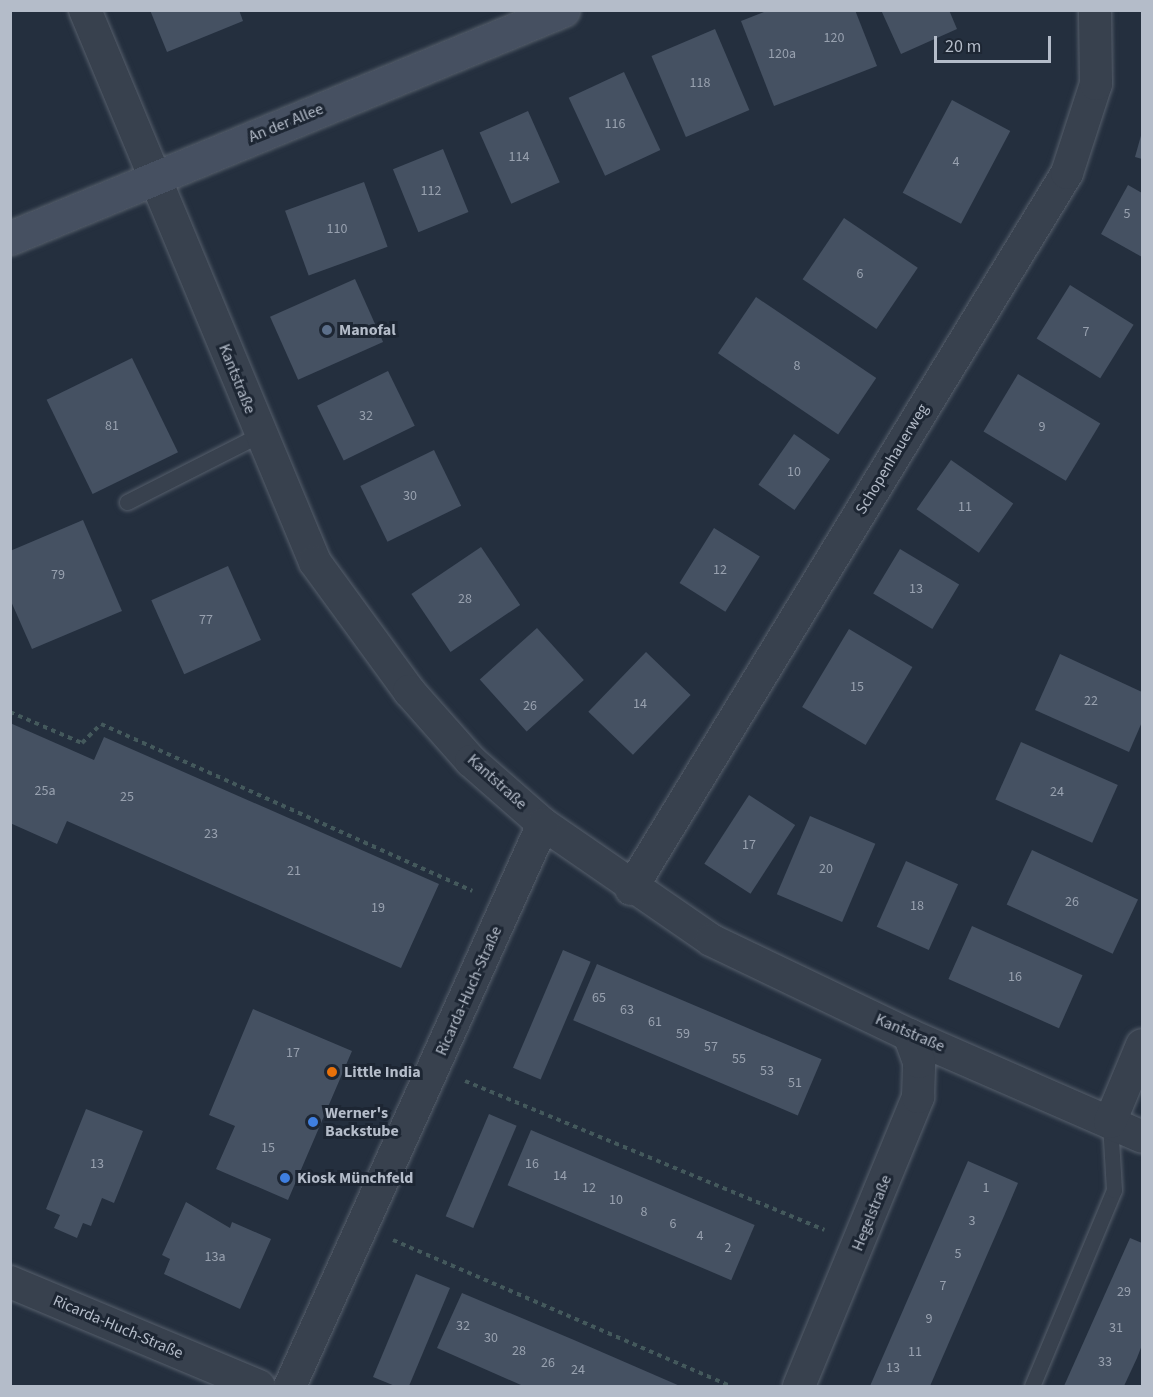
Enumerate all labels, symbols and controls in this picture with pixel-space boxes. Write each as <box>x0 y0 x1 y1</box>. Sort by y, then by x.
scale bar <box>937 24 1054 62</box>
house number: 120 <box>824 30 844 46</box>
text: 20 m <box>945 34 981 59</box>
house number: 120a <box>768 46 796 62</box>
house number: 118 <box>690 75 710 91</box>
street label: An der Allee <box>246 99 326 147</box>
house number: 116 <box>605 116 625 132</box>
house number: 114 <box>509 149 529 165</box>
house number: 4 <box>953 154 959 170</box>
house number: 112 <box>421 183 441 199</box>
house number: 5 <box>1124 206 1130 222</box>
house number: 110 <box>327 221 347 237</box>
house number: 6 <box>857 266 863 282</box>
place label: Manofal <box>339 320 396 340</box>
marker: Manofal <box>320 323 334 337</box>
house number: 7 <box>1083 324 1089 340</box>
street label: Kantstraße <box>214 341 260 417</box>
house number: 8 <box>794 358 800 374</box>
street label: Schopenhauerweg <box>851 400 933 518</box>
house number: 32 <box>359 408 373 424</box>
house number: 81 <box>105 418 119 434</box>
house number: 9 <box>1039 419 1045 435</box>
house number: 10 <box>787 464 801 480</box>
house number: 30 <box>403 488 417 504</box>
house number: 11 <box>958 499 972 515</box>
house number: 12 <box>713 562 727 578</box>
house number: 79 <box>51 567 65 583</box>
house number: 13 <box>909 581 923 597</box>
house number: 28 <box>458 591 472 607</box>
house number: 77 <box>199 612 213 628</box>
house number: 15 <box>850 679 864 695</box>
house number: 22 <box>1084 693 1098 709</box>
house number: 14 <box>633 696 647 712</box>
house number: 26 <box>523 698 537 714</box>
street label: Kantstraße <box>463 750 531 814</box>
house number: 25a <box>35 783 55 799</box>
house number: 24 <box>1050 784 1064 800</box>
house number: 25 <box>120 789 134 805</box>
house number: 23 <box>204 826 218 842</box>
house number: 17 <box>742 837 756 853</box>
house number: 20 <box>819 861 833 877</box>
house number: 21 <box>287 863 301 879</box>
house number: 26 <box>1065 894 1079 910</box>
house number: 18 <box>910 898 924 914</box>
house number: 19 <box>371 900 385 916</box>
street label: Ricarda-Huch-Straße <box>432 923 506 1059</box>
house number: 16 <box>1008 969 1022 985</box>
house number: 65 <box>592 990 606 1006</box>
house number: 63 <box>620 1002 634 1018</box>
street label: Kantstraße <box>872 1010 948 1056</box>
house number: 61 <box>648 1014 662 1030</box>
house number: 59 <box>676 1026 690 1042</box>
house number: 57 <box>704 1039 718 1055</box>
house number: 17 <box>286 1045 300 1061</box>
house number: 55 <box>732 1051 746 1067</box>
place label: Little India <box>344 1062 421 1082</box>
house number: 53 <box>760 1063 774 1079</box>
marker: Little India <box>325 1065 339 1079</box>
house number: 51 <box>788 1075 802 1091</box>
place label: Werner's Backstube <box>325 1103 399 1141</box>
marker: Werner's Backstube <box>306 1115 320 1129</box>
house number: 15 <box>261 1140 275 1156</box>
house number: 13 <box>90 1156 104 1172</box>
house number: 16 <box>525 1156 539 1172</box>
place label: Kiosk Münchfeld <box>297 1168 413 1188</box>
house number: 14 <box>553 1168 567 1184</box>
marker: Kiosk Münchfeld <box>278 1171 292 1185</box>
street label: Hegelstraße <box>848 1172 896 1254</box>
house number: 12 <box>582 1180 596 1196</box>
house number: 1 <box>983 1180 989 1196</box>
house number: 10 <box>609 1192 623 1208</box>
house number: 8 <box>641 1204 647 1220</box>
house number: 3 <box>969 1213 975 1229</box>
house number: 6 <box>670 1216 676 1232</box>
house number: 4 <box>697 1228 703 1244</box>
house number: 2 <box>725 1240 731 1256</box>
house number: 5 <box>955 1246 961 1262</box>
house number: 13a <box>205 1249 225 1265</box>
house number: 7 <box>940 1278 946 1294</box>
house number: 29 <box>1117 1284 1131 1300</box>
street label: Ricarda-Huch-Straße <box>50 1291 186 1363</box>
house number: 9 <box>926 1311 932 1327</box>
house number: 32 <box>456 1318 470 1334</box>
house number: 31 <box>1109 1320 1123 1336</box>
house number: 30 <box>484 1330 498 1346</box>
house number: 28 <box>512 1343 526 1359</box>
house number: 11 <box>908 1344 922 1360</box>
house number: 33 <box>1098 1354 1112 1370</box>
house number: 26 <box>541 1355 555 1371</box>
house number: 13 <box>886 1360 900 1376</box>
house number: 24 <box>571 1362 585 1378</box>

